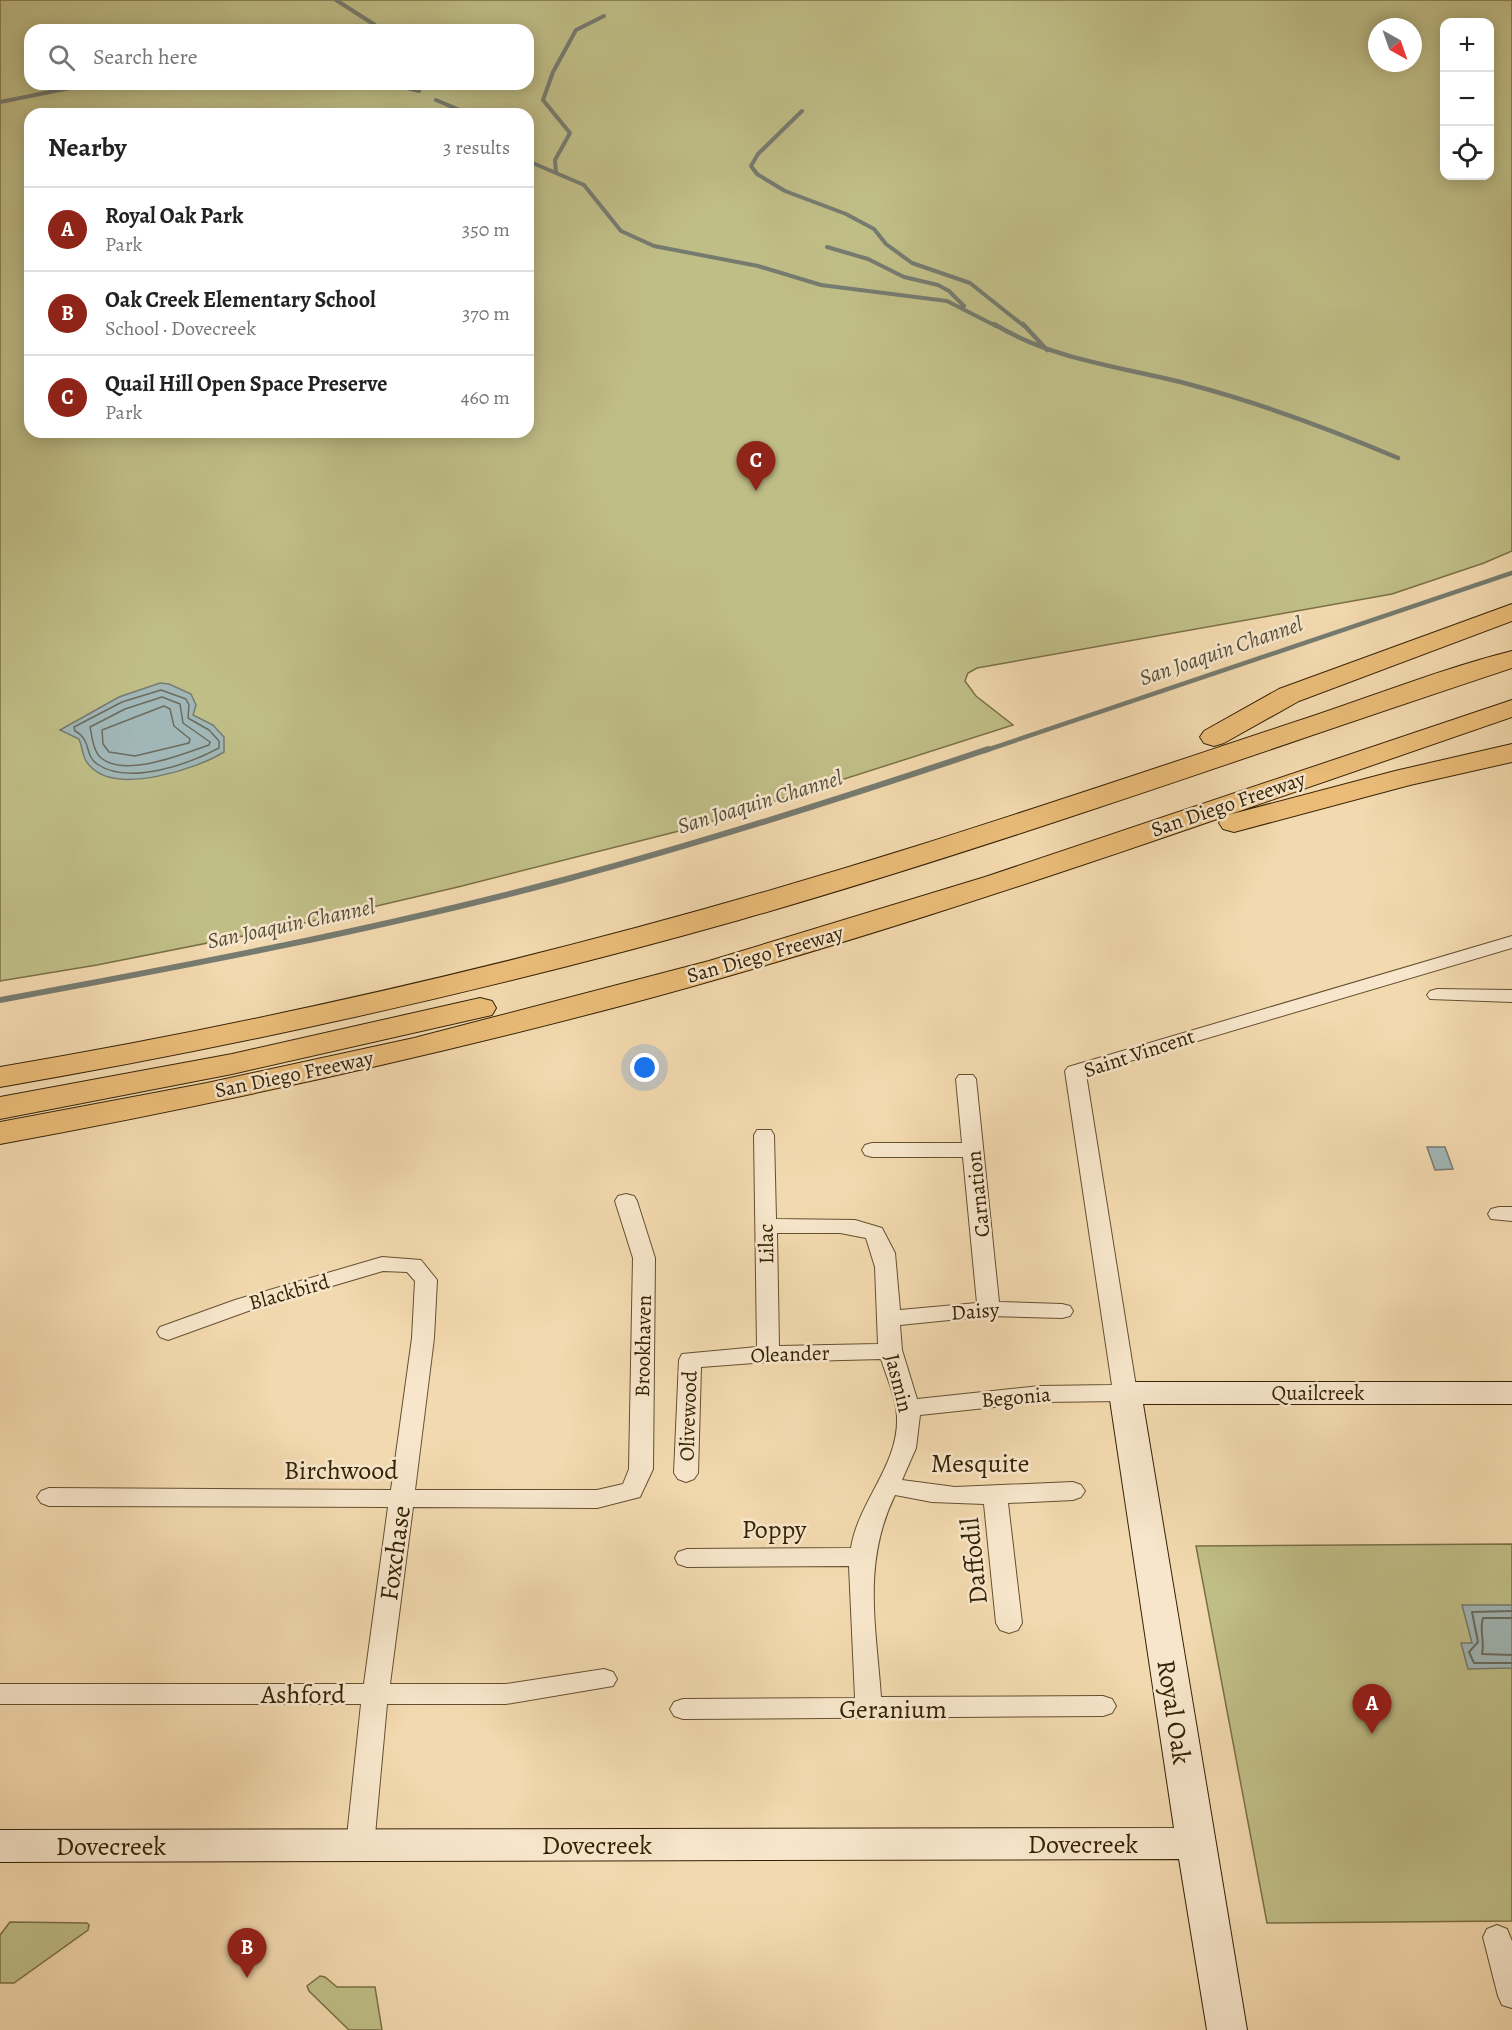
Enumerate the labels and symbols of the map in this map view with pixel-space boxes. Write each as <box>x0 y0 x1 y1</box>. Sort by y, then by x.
north arrow <box>1368 18 1422 72</box>
pin: C <box>736 442 776 491</box>
water label: San Joaquin Channel <box>1135 609 1307 693</box>
water label: San Joaquin Channel <box>674 763 847 841</box>
street label: San Diego Freeway <box>1147 764 1309 844</box>
water label: San Joaquin Channel <box>204 891 378 956</box>
street label: San Diego Freeway <box>684 918 847 990</box>
street label: Saint Vincent <box>1080 1022 1198 1084</box>
street label: San Diego Freeway <box>212 1043 376 1104</box>
your location <box>630 1053 659 1082</box>
street label: Carnation <box>960 1149 996 1239</box>
street label: Lilac <box>752 1223 780 1264</box>
street label: Blackbird <box>245 1267 333 1317</box>
street label: Brookhaven <box>628 1295 658 1397</box>
street label: Daisy <box>950 1295 1001 1327</box>
street label: Oleander <box>750 1339 830 1369</box>
street label: Jasmin <box>878 1351 920 1415</box>
street label: Olivewood <box>672 1369 704 1462</box>
street label: Quailcreek <box>1272 1379 1365 1407</box>
street label: Begonia <box>980 1380 1052 1414</box>
street label: Mesquite <box>931 1446 1029 1481</box>
street label: Birchwood <box>284 1453 398 1488</box>
street label: Foxchase <box>371 1503 419 1603</box>
street label: Poppy <box>742 1512 807 1547</box>
street label: Daffodil <box>952 1516 996 1606</box>
street label: Royal Oak <box>1148 1657 1200 1767</box>
street label: Ashford <box>260 1677 345 1712</box>
pin: A <box>1352 1684 1392 1734</box>
street label: Geranium <box>839 1692 947 1727</box>
street label: Dovecreek <box>1028 1827 1138 1862</box>
street label: Dovecreek <box>542 1828 652 1863</box>
street label: Dovecreek <box>56 1829 166 1864</box>
pin: B <box>228 1928 266 1978</box>

